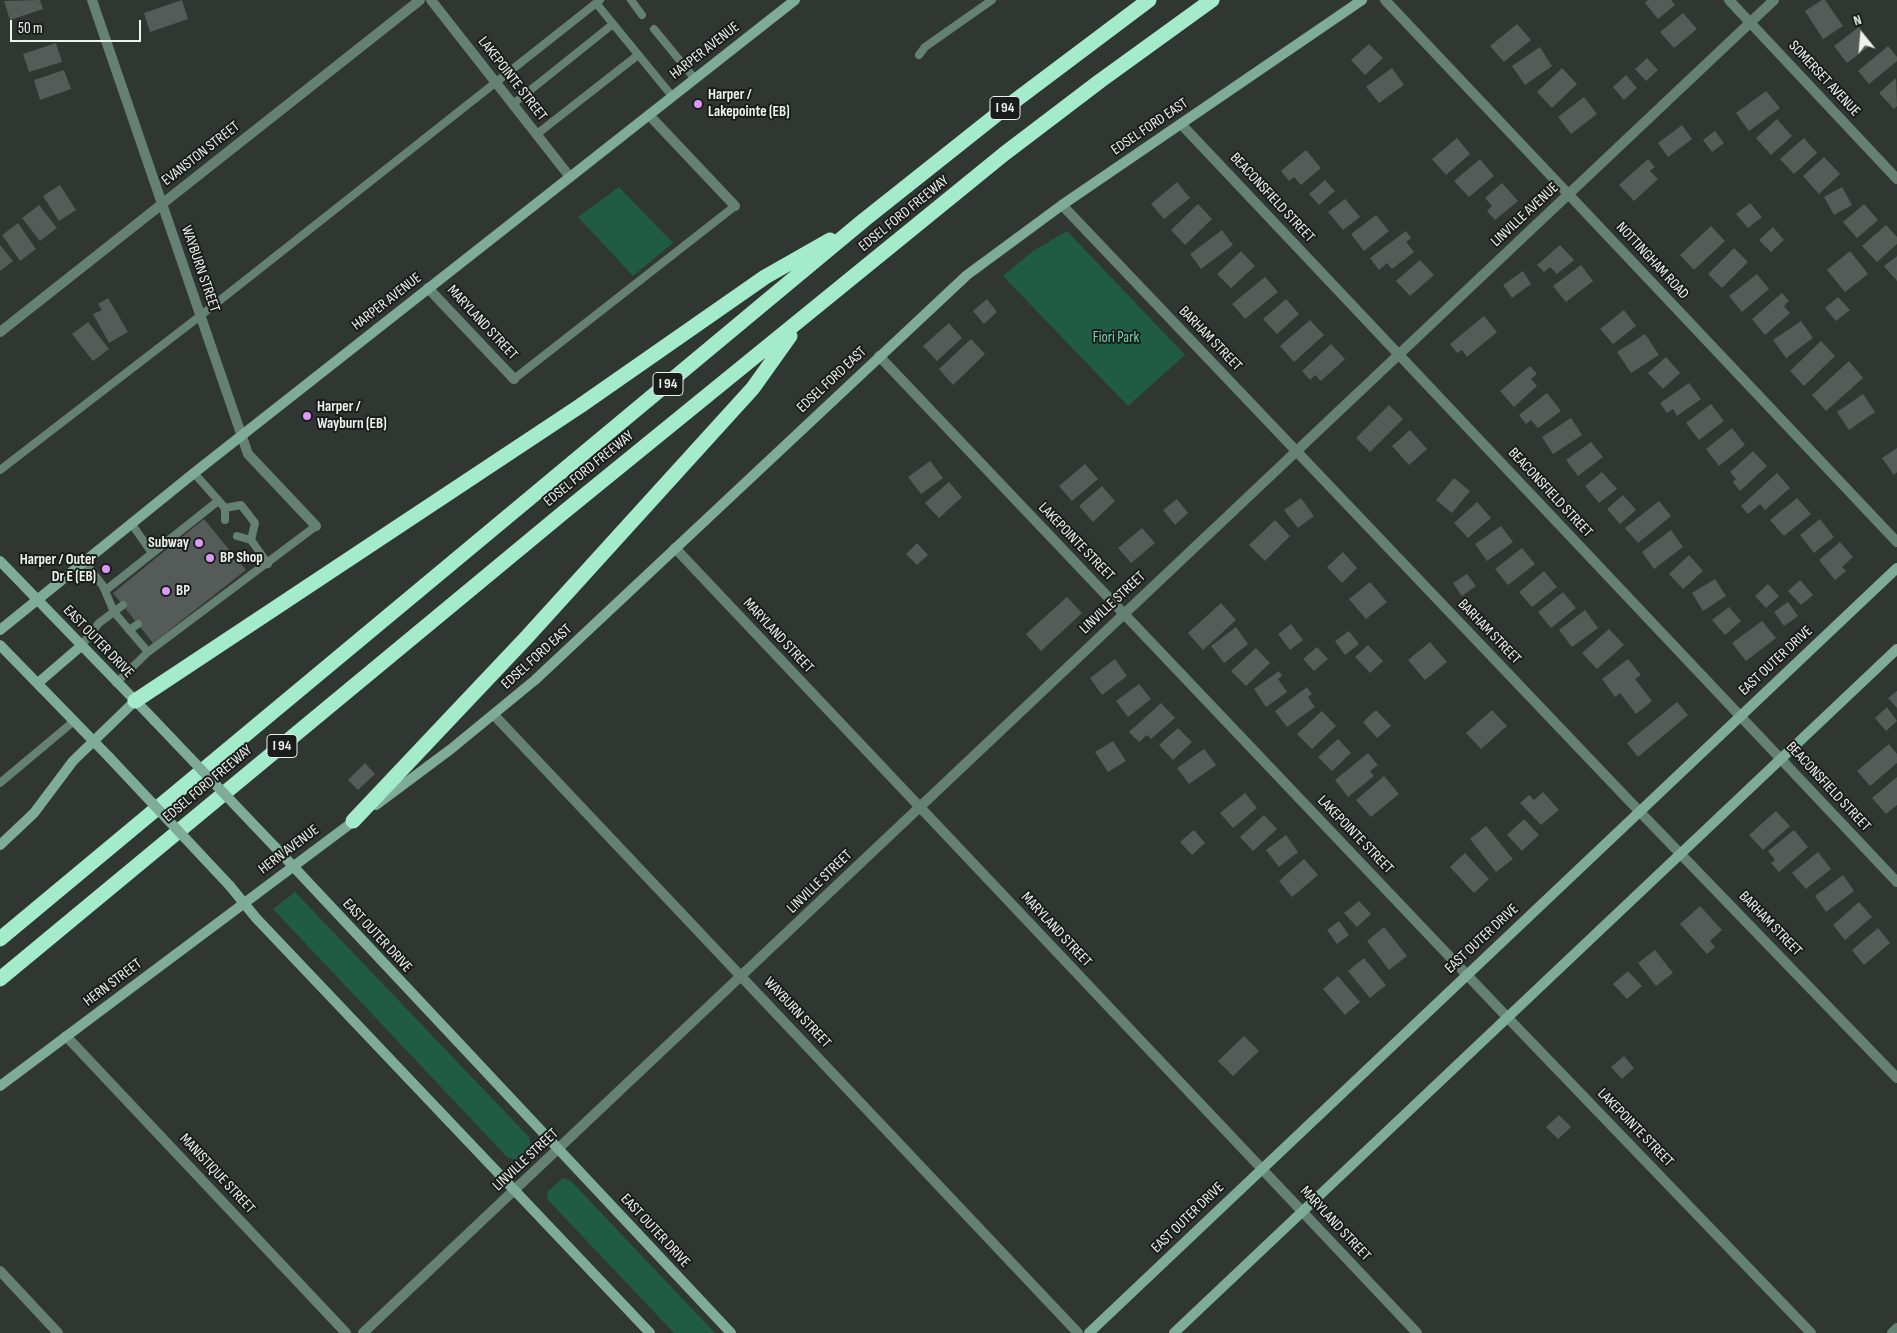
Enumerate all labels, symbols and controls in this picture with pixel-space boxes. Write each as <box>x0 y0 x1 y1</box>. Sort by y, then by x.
scale bar <box>12 10 144 42</box>
north arrow <box>1837 10 1887 60</box>
text: N <box>1851 11 1864 29</box>
street label: HARPER AVENUE <box>667 18 743 84</box>
text: 50 m <box>18 19 43 38</box>
street label: LAKEPOINTE STREET <box>474 33 550 125</box>
street label: SOMERSET AVENUE <box>1784 37 1864 121</box>
place label: Harper / Lakepointe (EB) <box>708 86 790 121</box>
street label: EDSEL FORD EAST <box>1108 95 1192 159</box>
road number: I 94 <box>990 96 1020 120</box>
marker: Harper / Lakepointe (EB) <box>692 98 704 110</box>
street label: EVANSTON STREET <box>158 118 244 190</box>
street label: BEACONSFIELD STREET <box>1226 149 1318 247</box>
street label: EDSEL FORD FREEWAY <box>855 172 953 256</box>
street label: LINVILLE AVENUE <box>1487 179 1563 251</box>
street label: NOTTINGHAM ROAD <box>1612 219 1692 303</box>
street label: WAYBURN STREET <box>177 223 223 315</box>
street label: HARPER AVENUE <box>349 269 425 335</box>
street label: MARYLAND STREET <box>443 282 521 364</box>
street label: BARHAM STREET <box>1175 303 1245 375</box>
park label: Fiori Park <box>1093 329 1139 347</box>
street label: EDSEL FORD EAST <box>793 343 871 417</box>
road number: I 94 <box>653 372 683 396</box>
place label: Harper / Wayburn (EB) <box>317 398 387 433</box>
marker: Harper / Wayburn (EB) <box>301 410 313 422</box>
street label: EDSEL FORD FREEWAY <box>540 427 638 511</box>
street label: BEACONSFIELD STREET <box>1504 444 1596 542</box>
street label: LAKEPOINTE STREET <box>1034 499 1118 585</box>
place label: Subway <box>148 534 189 552</box>
marker: Subway <box>193 537 205 549</box>
place label: BP Shop <box>220 549 263 567</box>
place label: Harper / Outer Dr E (EB) <box>20 551 96 586</box>
marker: BP Shop <box>204 552 216 564</box>
marker: Harper / Outer Dr E (EB) <box>100 563 112 575</box>
street label: LINVILLE STREET <box>1076 568 1150 638</box>
place label: BP <box>176 582 190 600</box>
marker: BP <box>160 585 172 597</box>
street label: MARYLAND STREET <box>739 595 817 677</box>
street label: BARHAM STREET <box>1454 596 1524 668</box>
street label: EAST OUTER DRIVE <box>59 602 137 682</box>
street label: EDSEL FORD EAST <box>498 621 576 693</box>
street label: EAST OUTER DRIVE <box>1736 622 1816 700</box>
road number: I 94 <box>267 734 297 758</box>
street label: BEACONSFIELD STREET <box>1782 738 1874 836</box>
street label: EDSEL FORD FREEWAY <box>160 742 256 826</box>
street label: LAKEPOINTE STREET <box>1313 792 1397 878</box>
street label: HERN AVENUE <box>255 821 323 879</box>
street label: LINVILLE STREET <box>784 847 856 917</box>
street label: BARHAM STREET <box>1735 888 1805 960</box>
street label: MARYLAND STREET <box>1017 889 1095 971</box>
street label: EAST OUTER DRIVE <box>338 896 416 976</box>
street label: EAST OUTER DRIVE <box>1442 900 1522 978</box>
street label: HERN STREET <box>80 955 146 1011</box>
street label: WAYBURN STREET <box>760 974 834 1052</box>
street label: LAKEPOINTE STREET <box>1593 1085 1677 1171</box>
street label: LINVILLE STREET <box>489 1125 563 1195</box>
street label: MANISTIQUE STREET <box>175 1130 259 1218</box>
street label: EAST OUTER DRIVE <box>1148 1179 1228 1257</box>
street label: MARYLAND STREET <box>1296 1183 1374 1265</box>
street label: EAST OUTER DRIVE <box>616 1191 694 1271</box>

